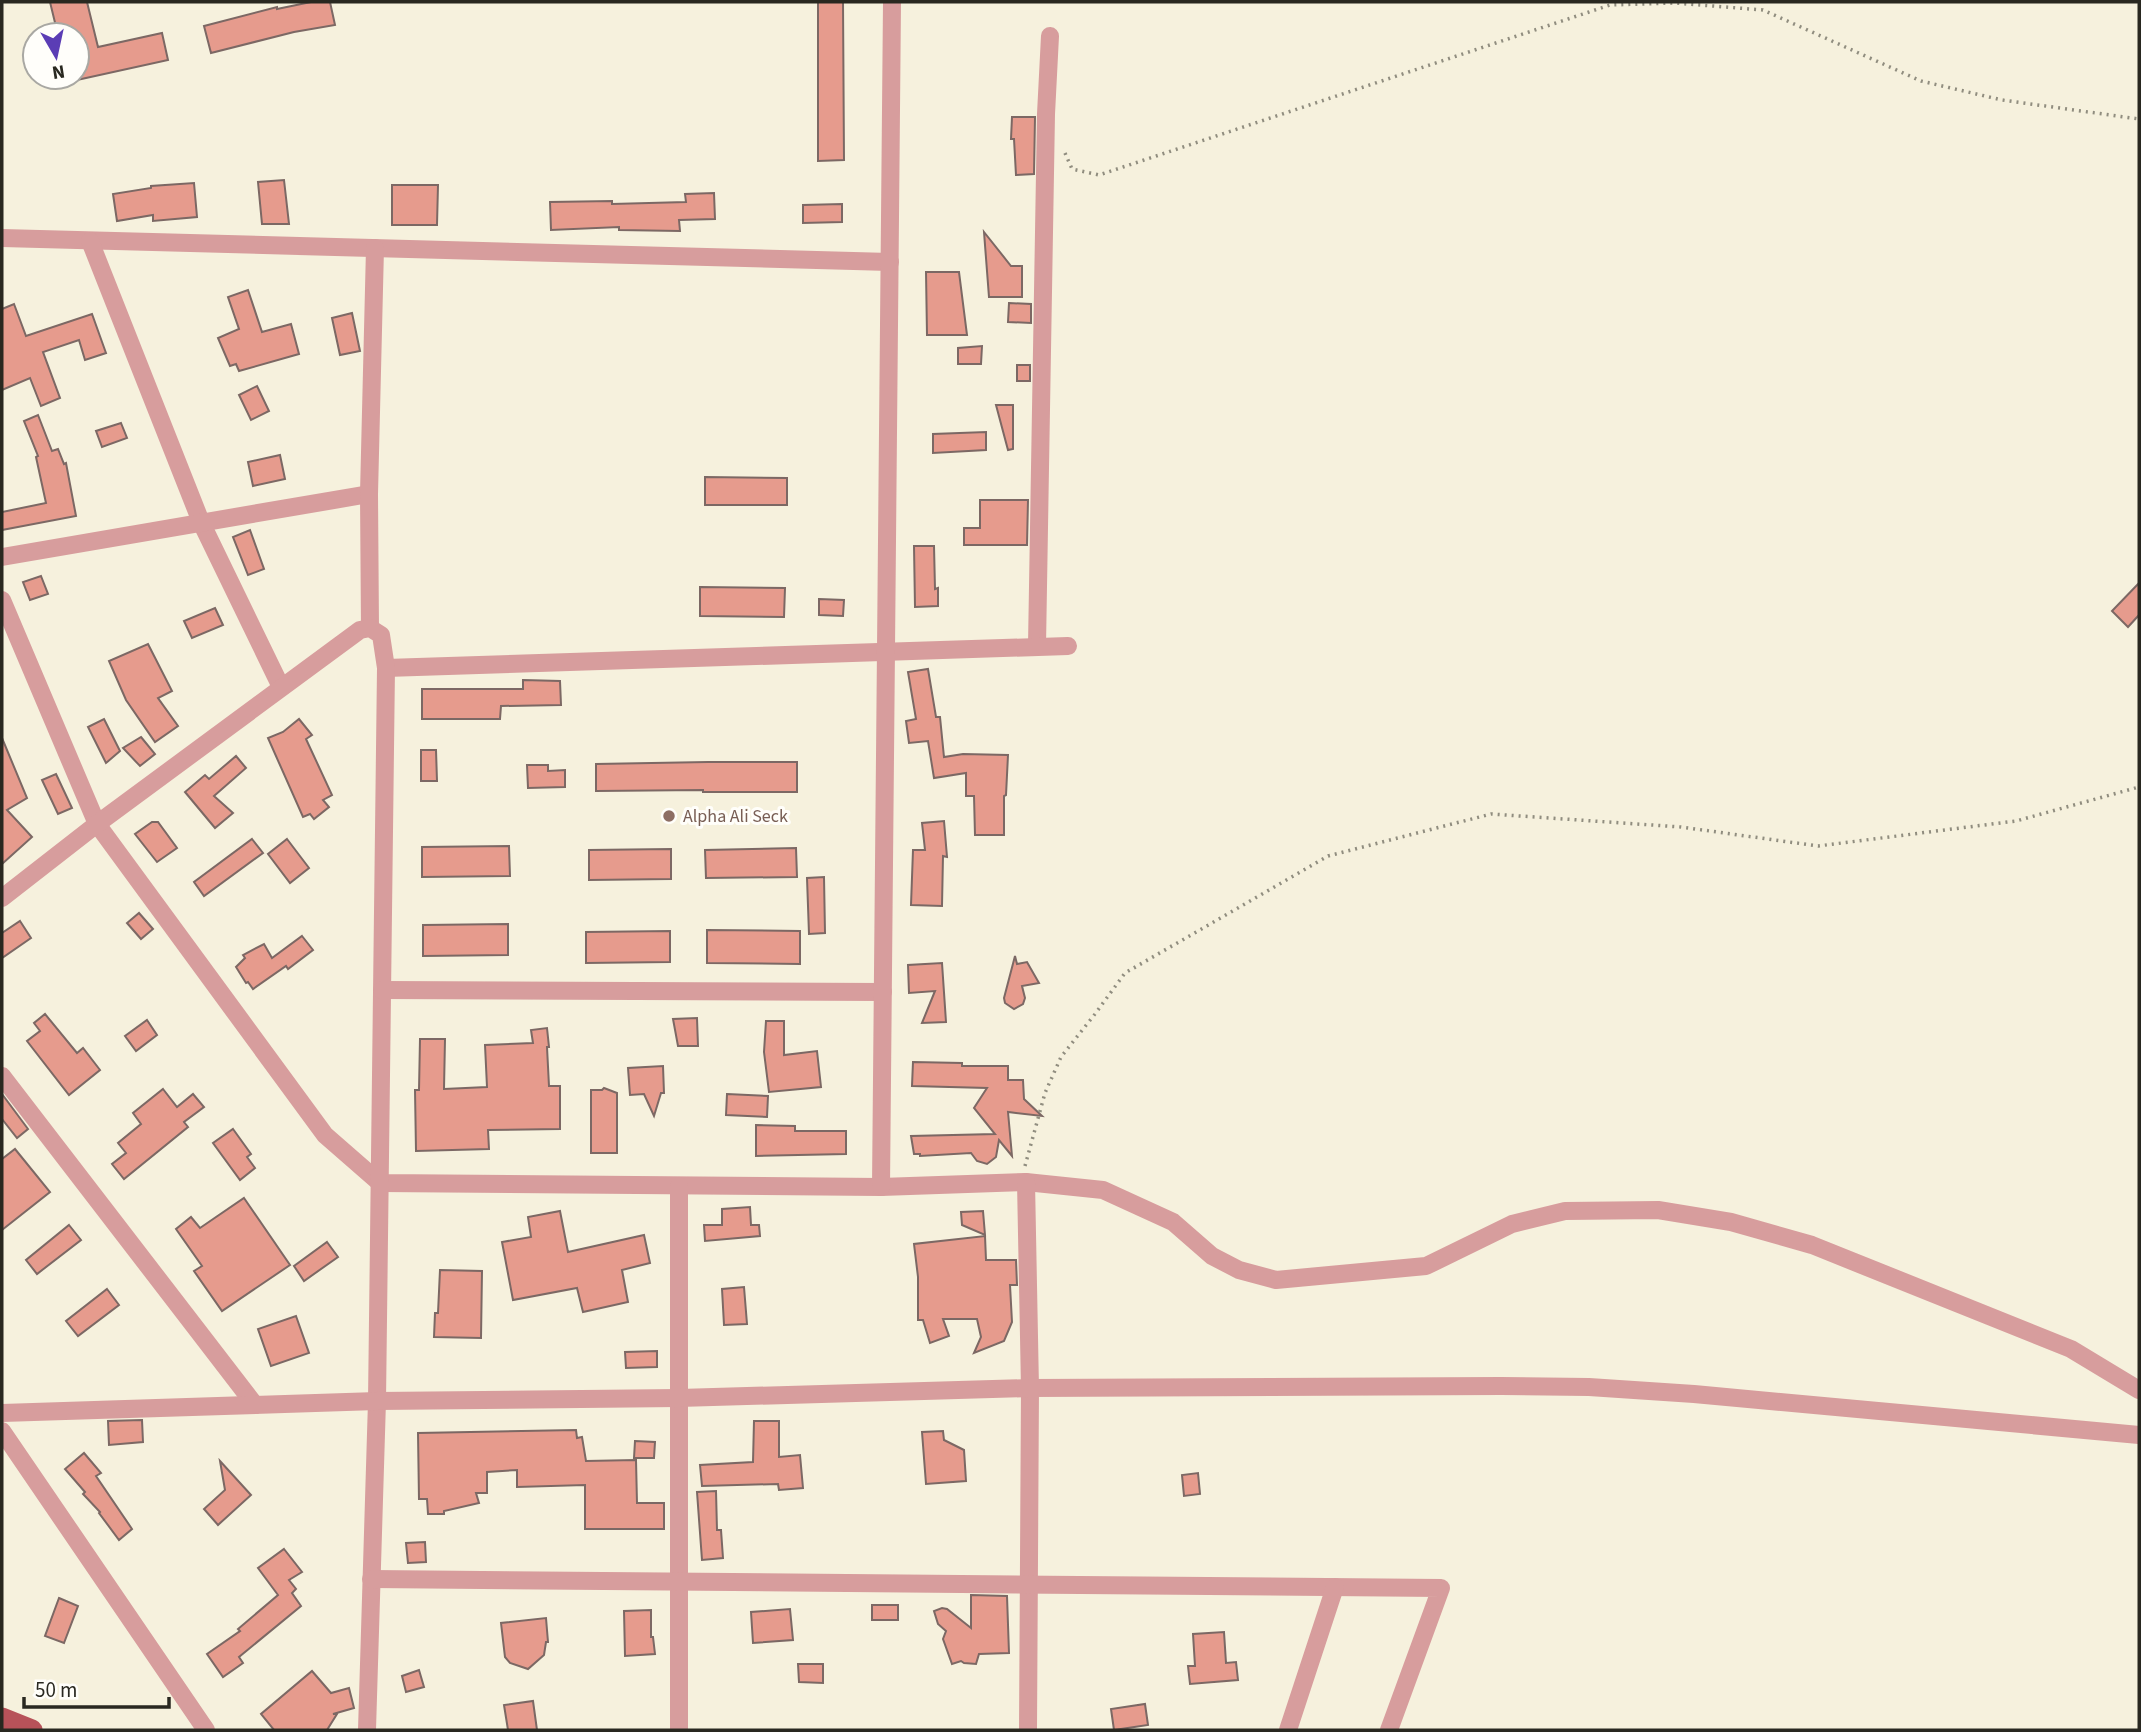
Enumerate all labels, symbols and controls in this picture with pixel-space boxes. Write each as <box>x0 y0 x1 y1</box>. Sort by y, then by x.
north arrow <box>21 21 91 91</box>
text: N <box>50 57 67 86</box>
place label: Alpha Ali Seck <box>683 804 788 829</box>
marker: Alpha Ali Seck <box>661 808 677 824</box>
scale bar <box>24 1666 170 1710</box>
text: 50 m <box>35 1675 77 1705</box>

